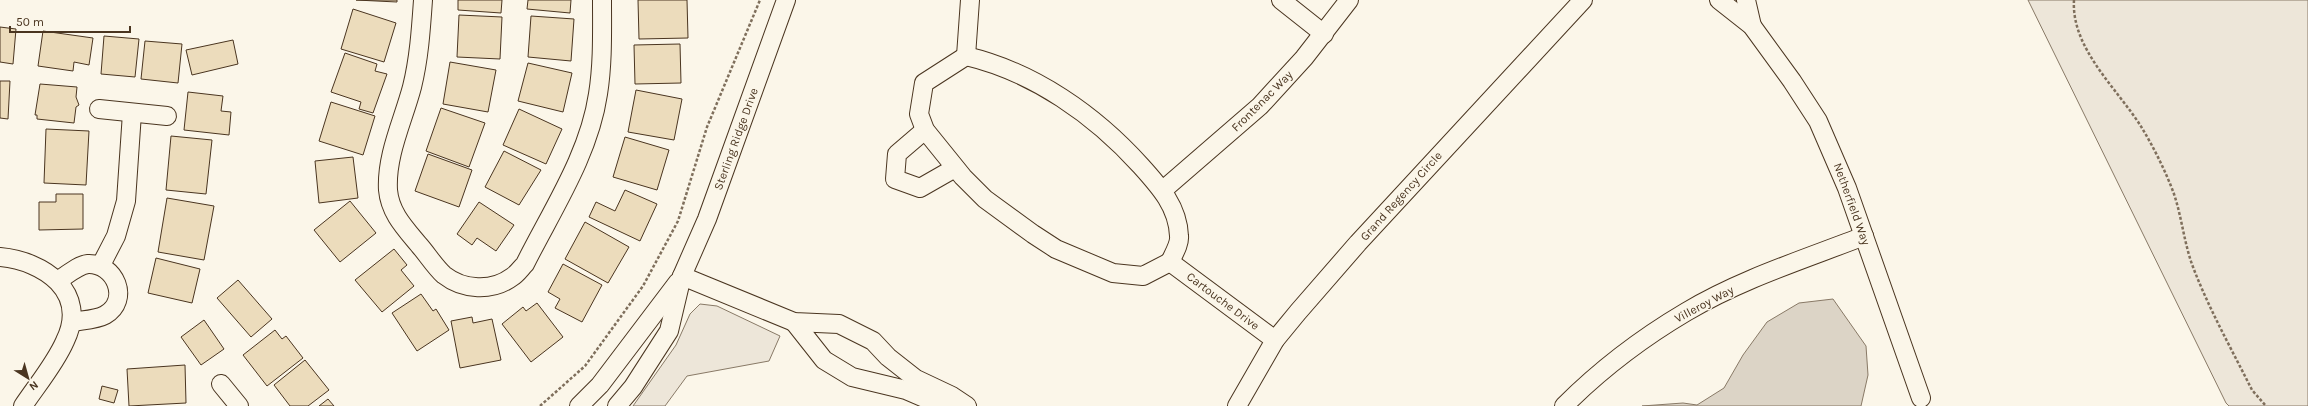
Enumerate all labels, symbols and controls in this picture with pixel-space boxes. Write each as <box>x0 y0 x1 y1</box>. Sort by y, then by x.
scale bar <box>10 8 130 34</box>
text: 50 m <box>16 15 44 29</box>
street label: Frontenac Way <box>1229 67 1296 134</box>
street label: Sterling Ridge Drive <box>711 86 761 192</box>
street label: Grand Regency Circle <box>1357 149 1445 243</box>
street label: Netherfield Way <box>1831 161 1873 247</box>
street label: Cartouche Drive <box>1184 269 1262 333</box>
street label: Villeroy Way <box>1672 282 1736 325</box>
north arrow <box>8 358 48 398</box>
text: N <box>27 378 41 393</box>

